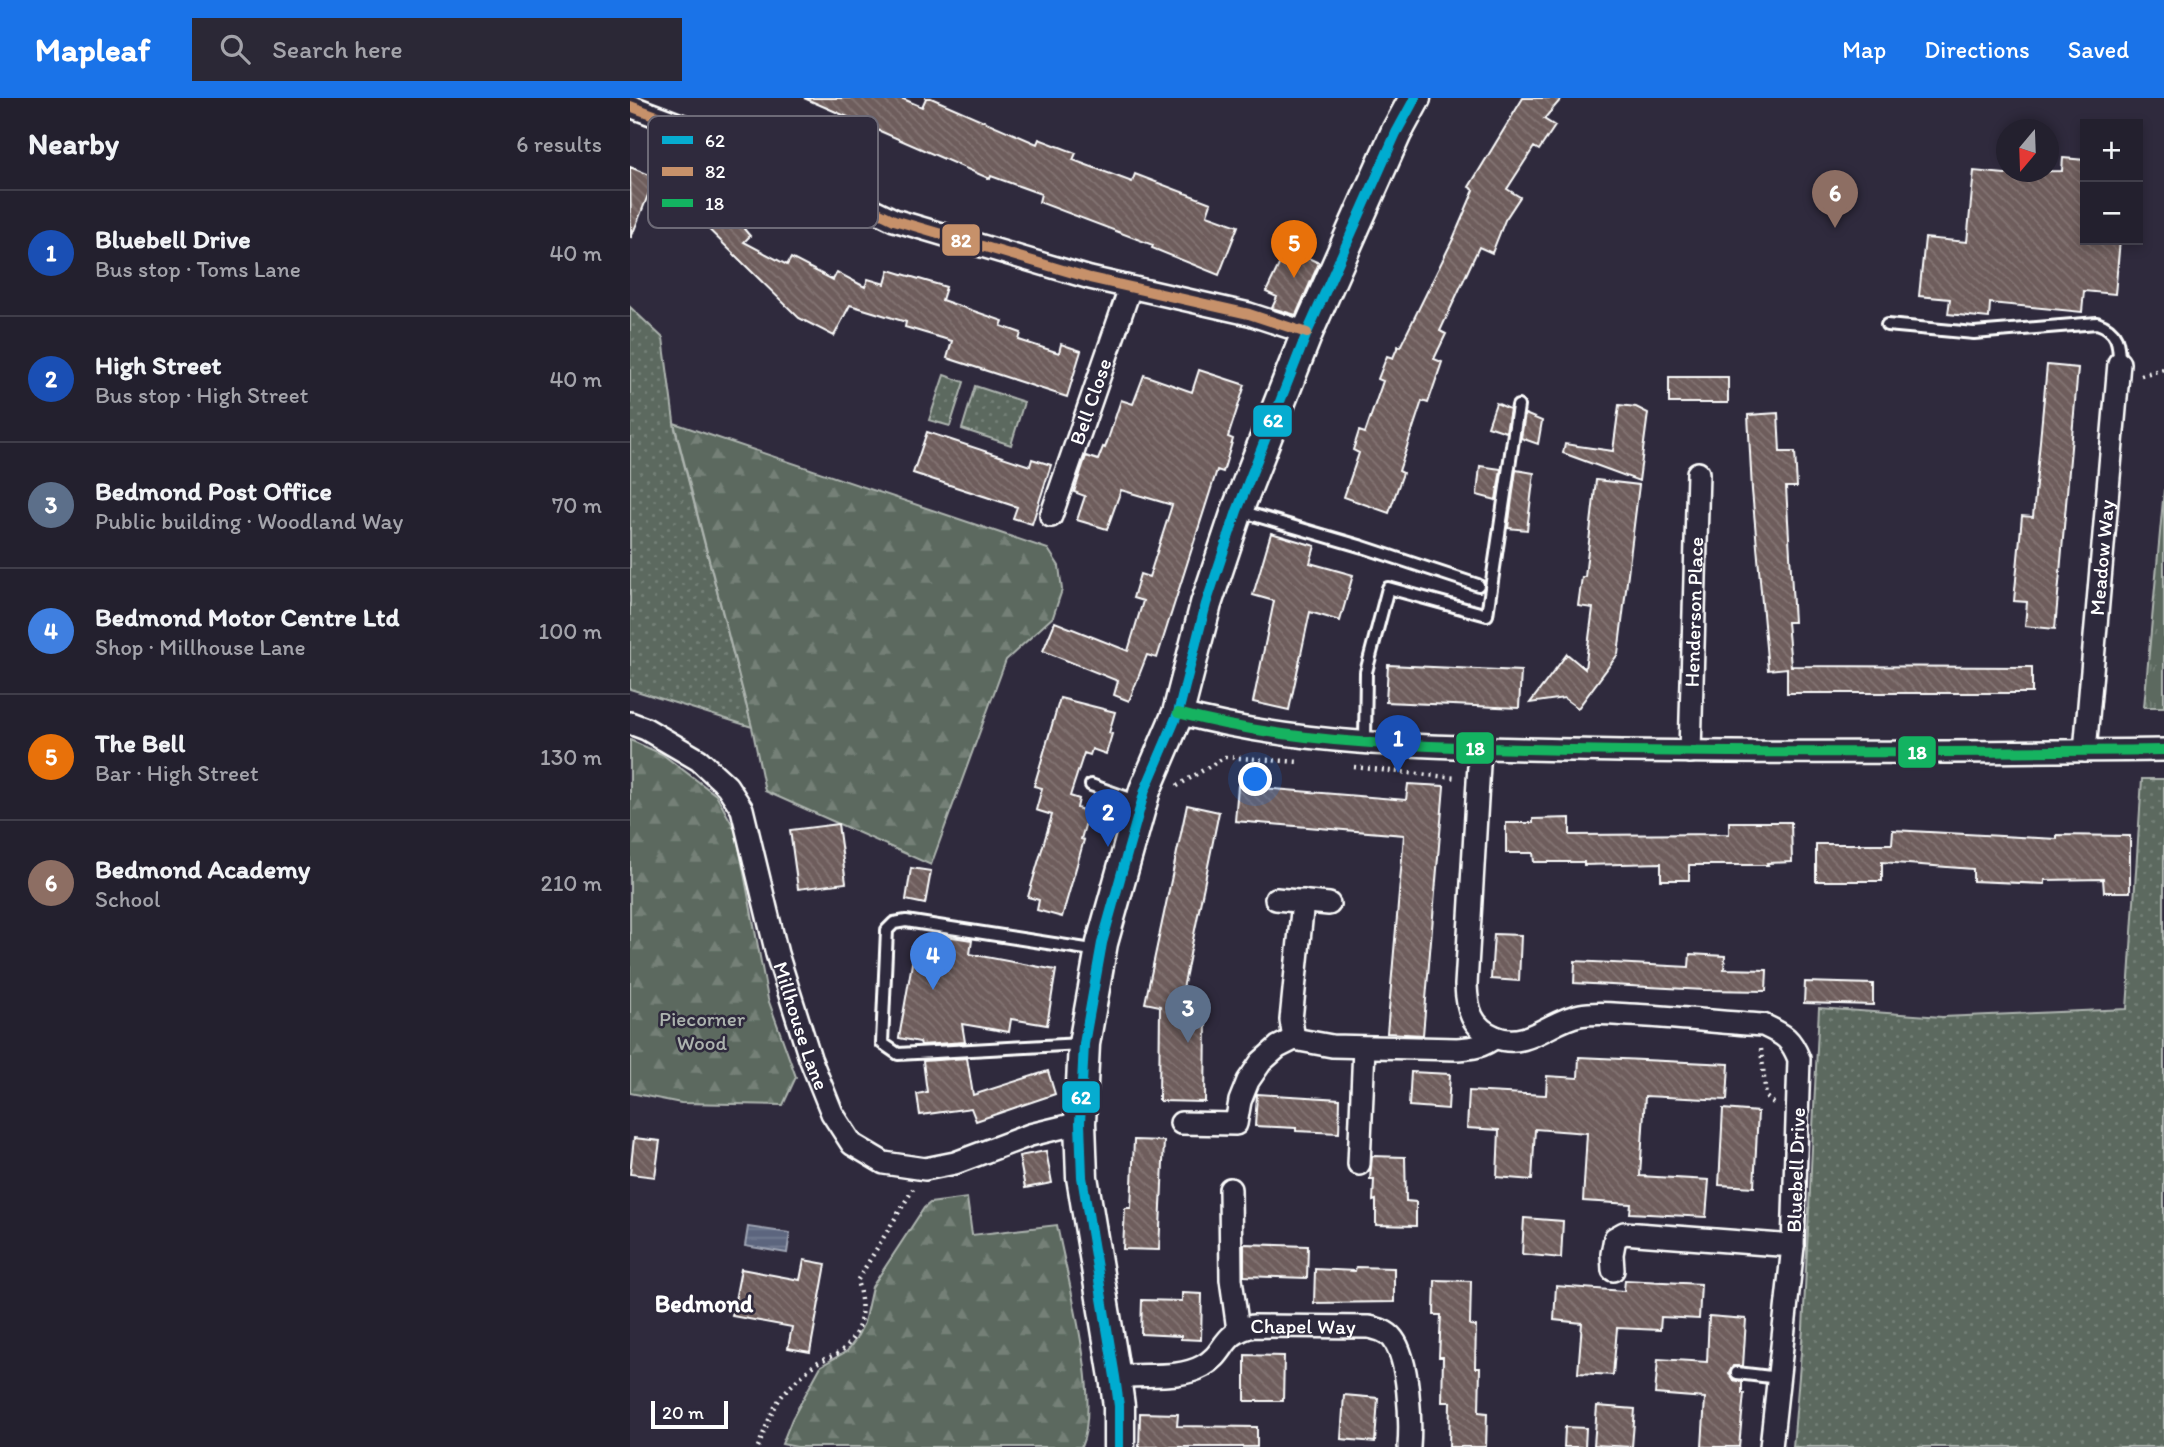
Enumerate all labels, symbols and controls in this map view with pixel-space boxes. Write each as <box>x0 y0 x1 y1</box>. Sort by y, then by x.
search box <box>192 18 682 81</box>
text: Mapleaf <box>35 30 150 69</box>
icon: search <box>216 30 254 68</box>
text: Search here <box>272 33 403 65</box>
text: Map <box>1842 35 1886 64</box>
text: Directions <box>1924 35 2030 64</box>
text: Saved <box>2068 35 2129 64</box>
legend <box>648 116 878 228</box>
north arrow <box>1996 119 2059 182</box>
map controls <box>2080 119 2143 245</box>
button: + <box>2080 119 2143 182</box>
text: Nearby <box>28 125 119 162</box>
text: 62 <box>705 129 725 152</box>
text: 6 results <box>516 130 602 158</box>
text: 82 <box>705 160 725 183</box>
pin: 6 <box>1812 170 1858 228</box>
button: − <box>2080 182 2143 245</box>
text: 18 <box>705 192 724 215</box>
pin: 5 <box>1271 220 1317 278</box>
text: Bluebell Drive <box>95 223 251 255</box>
line badge: 82 <box>941 223 981 257</box>
text: 82 <box>951 229 971 252</box>
text: 1 <box>46 239 56 267</box>
text: 40 m <box>549 239 602 267</box>
text: Bus stop · Toms Lane <box>95 255 301 283</box>
text: High Street <box>95 349 221 381</box>
street label: Bell Close <box>1064 355 1117 448</box>
text: 2 <box>45 365 57 393</box>
text: 40 m <box>549 365 602 393</box>
text: Bus stop · High Street <box>95 381 308 409</box>
line badge: 62 <box>1252 404 1293 438</box>
text: 62 <box>1263 409 1283 432</box>
text: Bedmond Post Office <box>95 475 332 507</box>
text: 3 <box>45 491 57 519</box>
text: 70 m <box>552 491 602 519</box>
street label: Meadow Way <box>2084 499 2119 617</box>
text: Public building · Woodland Way <box>95 507 403 535</box>
street label: Henderson Place <box>1679 536 1708 688</box>
text: Bedmond Motor Centre Ltd <box>95 601 400 633</box>
text: 4 <box>44 617 58 645</box>
text: 100 m <box>538 617 602 645</box>
text: Shop · Millhouse Lane <box>95 633 306 661</box>
pin: 1 <box>1375 715 1421 773</box>
text: The Bell <box>95 727 185 759</box>
line badge: 18 <box>1455 731 1495 765</box>
line badge: 18 <box>1897 735 1937 769</box>
text: 18 <box>1465 737 1485 760</box>
text: 18 <box>1907 741 1927 764</box>
text: 5 <box>45 743 57 771</box>
text: 130 m <box>540 743 602 771</box>
text: Bar · High Street <box>95 759 259 787</box>
your location <box>1238 762 1272 796</box>
pin: 2 <box>1085 789 1131 847</box>
text: Bedmond Academy <box>95 853 310 885</box>
text: 6 <box>45 869 57 897</box>
text: 210 m <box>541 869 602 897</box>
text: School <box>95 885 160 913</box>
pin: 4 <box>910 932 956 990</box>
street label: Millhouse Lane <box>768 958 834 1094</box>
pin: 3 <box>1165 985 1211 1043</box>
park label: Piecorner Wood <box>659 1006 746 1055</box>
line badge: 62 <box>1061 1080 1101 1114</box>
text: 62 <box>1071 1086 1091 1109</box>
street label: Bluebell Drive <box>1781 1107 1810 1233</box>
district label: Bedmond <box>655 1289 754 1318</box>
street label: Chapel Way <box>1250 1313 1356 1339</box>
scale bar <box>651 1398 728 1430</box>
text: 20 m <box>662 1401 704 1424</box>

